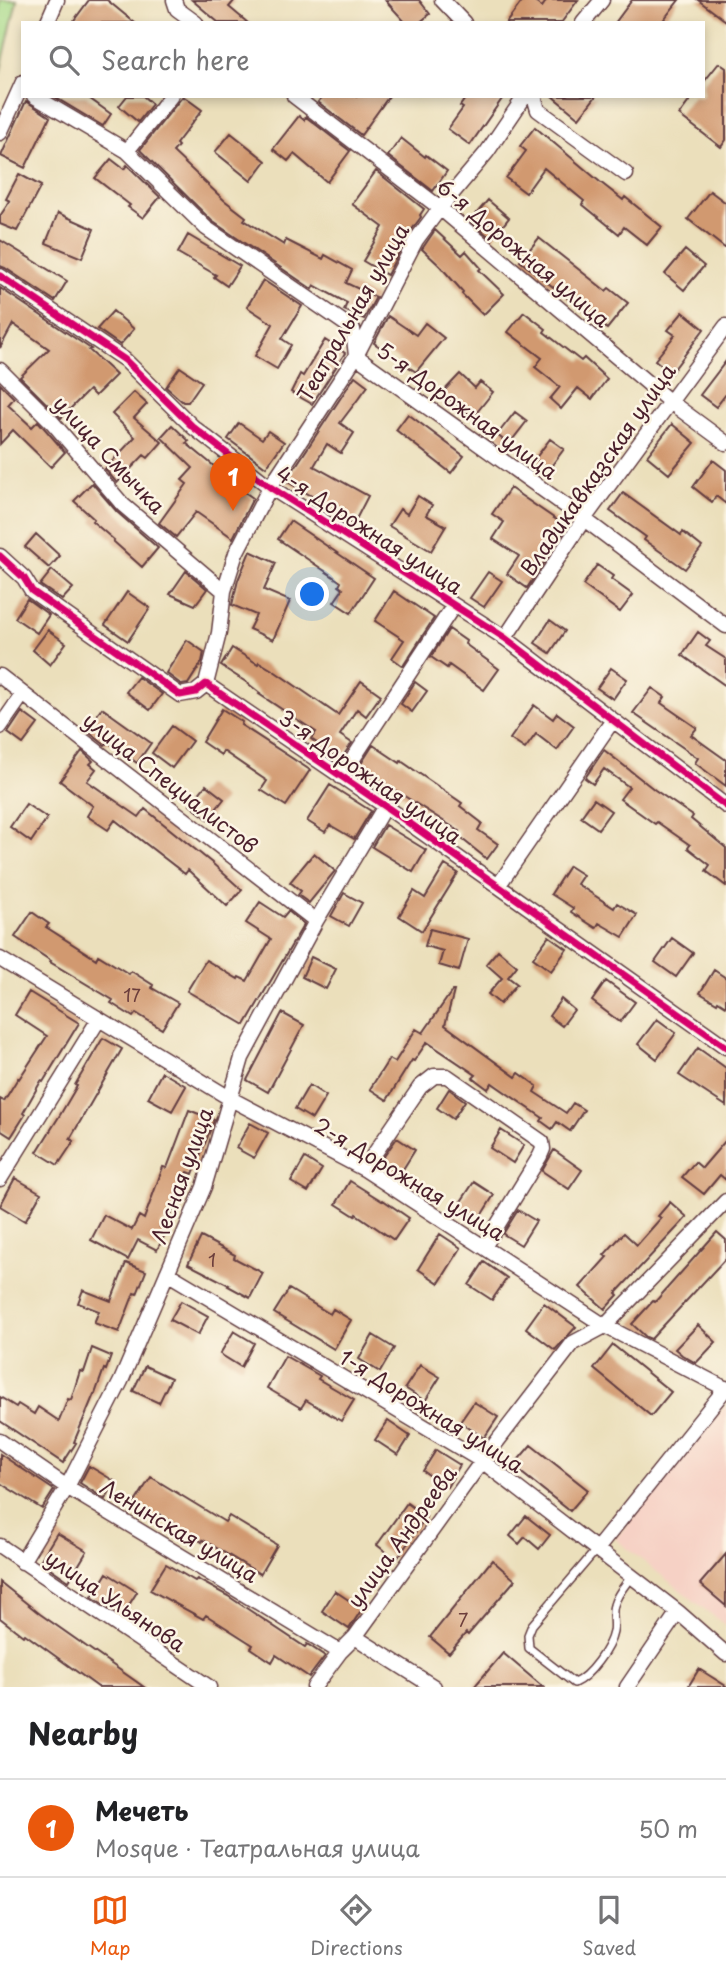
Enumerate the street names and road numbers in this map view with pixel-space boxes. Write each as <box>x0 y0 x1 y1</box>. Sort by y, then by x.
street label: 6-я Дорожная улица <box>430 170 618 335</box>
street label: Театральная улица <box>288 216 416 407</box>
street label: 5-я Дорожная улица <box>371 333 566 487</box>
street label: Владикавказская улица <box>511 356 683 582</box>
street label: улица Смычка <box>46 387 174 521</box>
street label: 4-я Дорожная улица <box>270 457 470 602</box>
street label: 3-я Дорожная улица <box>273 701 470 852</box>
street label: улица Специалистов <box>77 703 265 861</box>
street label: Лесная улица <box>142 1102 221 1248</box>
street label: 2-я Дорожная улица <box>309 1108 512 1248</box>
street label: 1-я Дорожная улица <box>333 1340 531 1480</box>
street label: улица Андреева <box>338 1458 464 1614</box>
street label: Ленинская улица <box>95 1470 266 1590</box>
street label: улица Ульянова <box>39 1541 193 1659</box>

